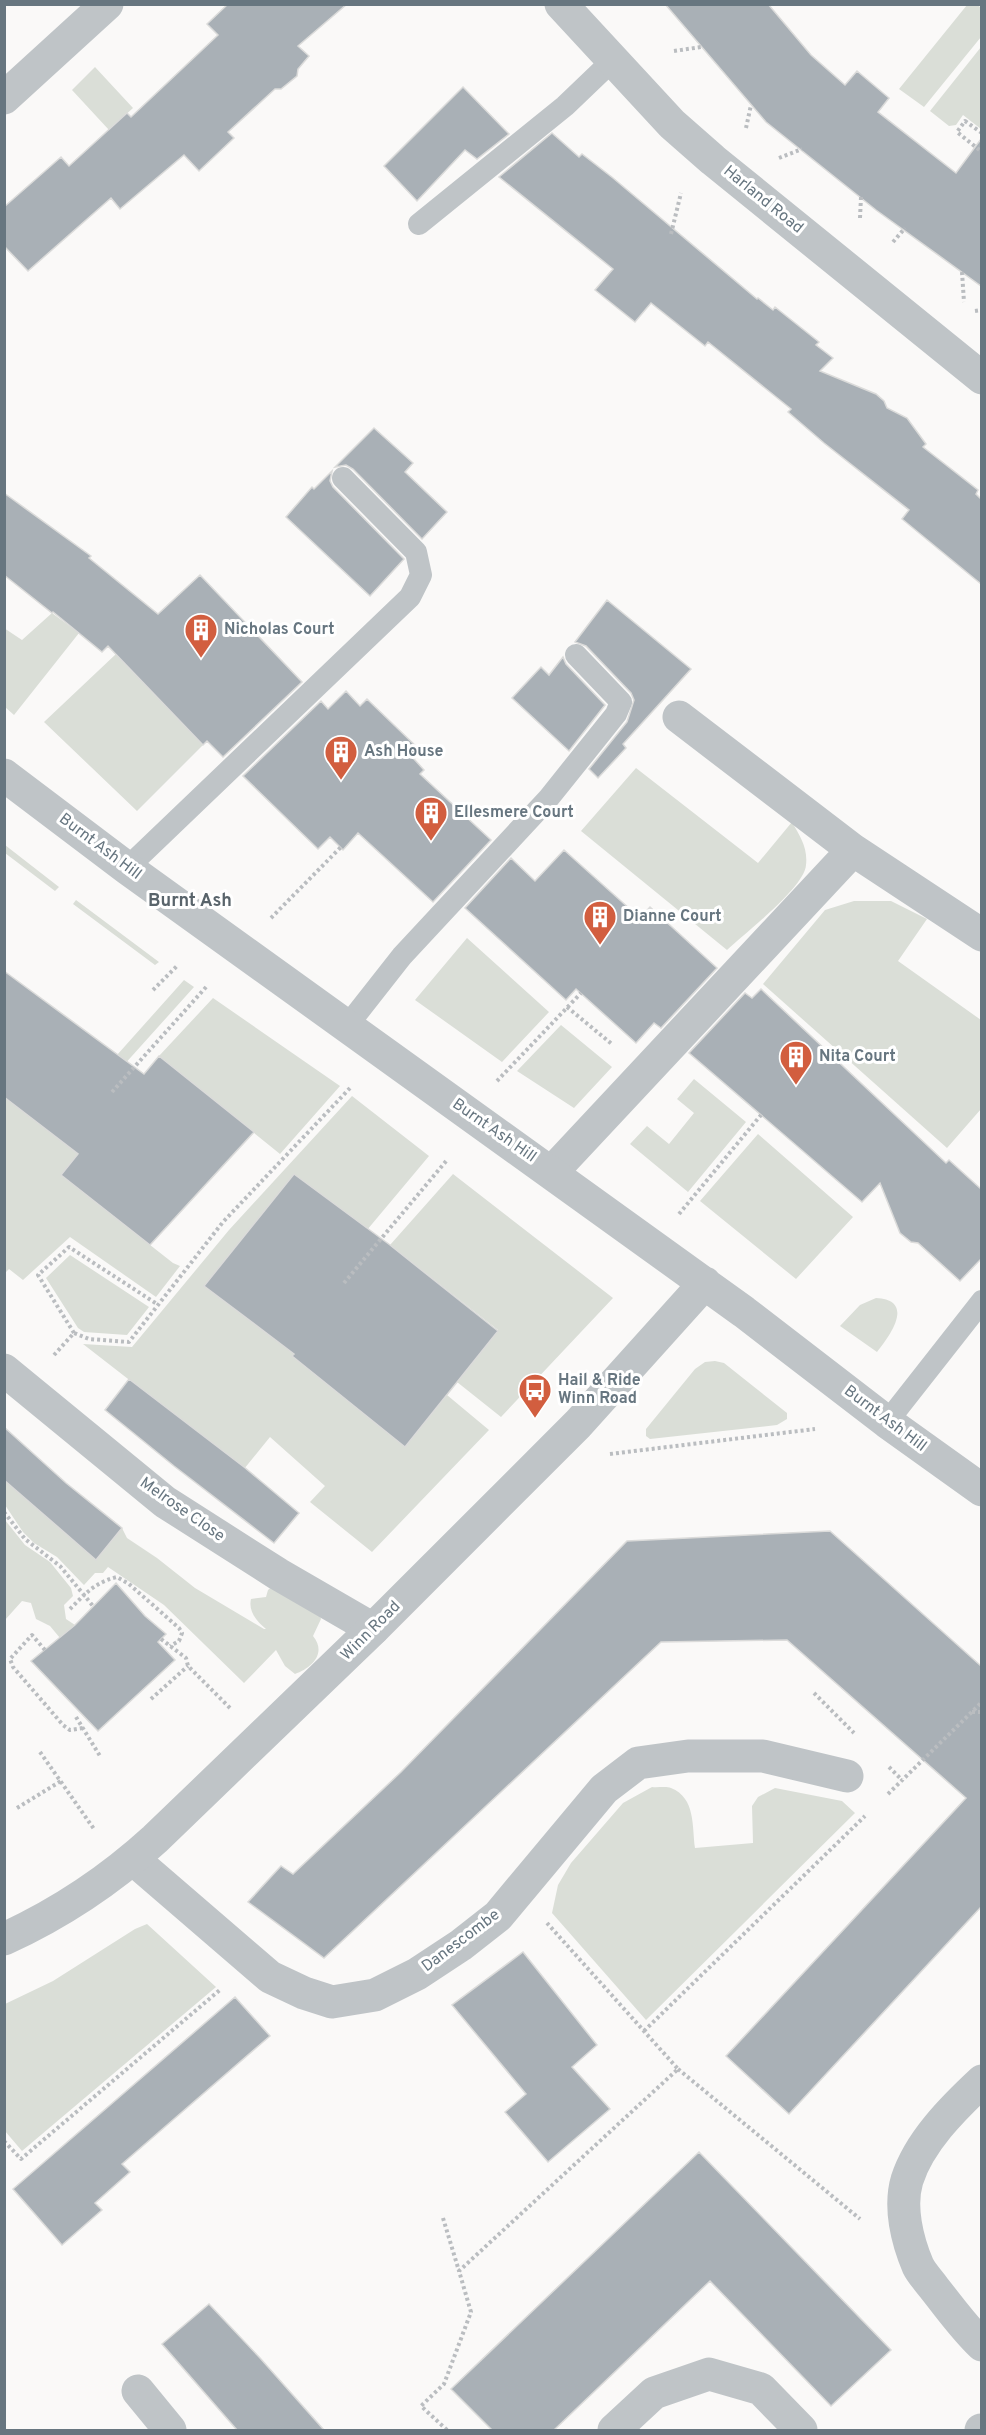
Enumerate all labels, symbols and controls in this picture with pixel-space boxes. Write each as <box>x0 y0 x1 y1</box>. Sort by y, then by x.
street label: Harland Road <box>719 162 807 238</box>
building icon: Nicholas Court <box>183 612 219 659</box>
place label: Nicholas Court <box>224 620 334 640</box>
building icon: Ash House <box>323 734 359 781</box>
place label: Ash House <box>364 742 443 762</box>
building icon: Ellesmere Court <box>413 795 449 842</box>
place label: Ellesmere Court <box>454 803 574 823</box>
street label: Burnt Ash Hill <box>55 809 145 885</box>
district label: Burnt Ash <box>148 890 232 913</box>
building icon: Dianne Court <box>582 899 618 946</box>
place label: Dianne Court <box>623 907 722 927</box>
building icon: Nita Court <box>778 1039 814 1086</box>
place label: Nita Court <box>819 1047 896 1067</box>
street label: Burnt Ash Hill <box>448 1095 540 1167</box>
place label: Hail & Ride Winn Road <box>558 1371 641 1409</box>
bus stop icon: Hail & Ride Winn Road <box>517 1372 553 1419</box>
street label: Burnt Ash Hill <box>840 1381 930 1457</box>
street label: Melrose Close <box>136 1473 228 1547</box>
street label: Winn Road <box>337 1597 405 1665</box>
street label: Danescombe <box>418 1905 504 1977</box>

